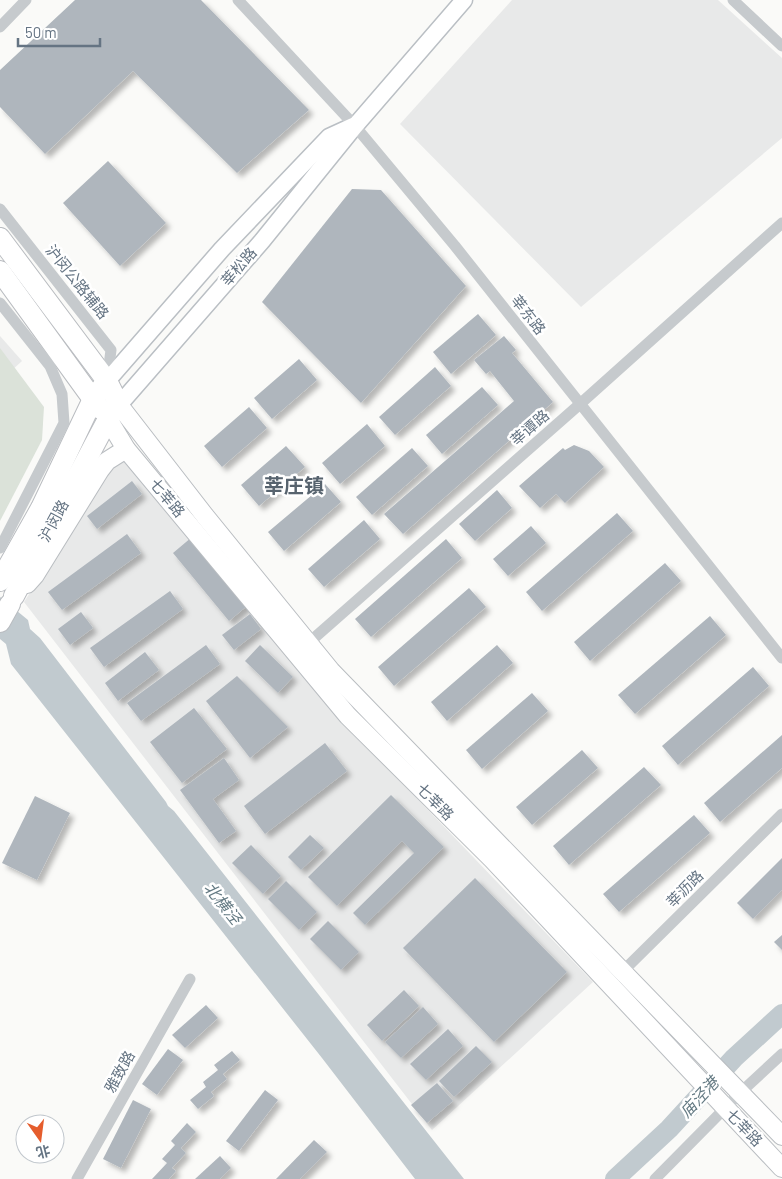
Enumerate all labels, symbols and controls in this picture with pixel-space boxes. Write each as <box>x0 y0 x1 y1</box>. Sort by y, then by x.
scale bar <box>18 15 100 47</box>
text: 50 m <box>25 23 57 41</box>
street label: 沪闵公路辅路 <box>42 241 113 322</box>
street label: 莘松路 <box>217 243 260 289</box>
street label: 莘东路 <box>508 291 550 338</box>
street label: 莘谭路 <box>506 406 552 449</box>
district label: 莘庄镇 <box>264 473 324 497</box>
street label: 七莘路 <box>146 474 189 520</box>
street label: 沪闵路 <box>35 496 72 545</box>
street label: 七莘路 <box>413 779 458 824</box>
street label: 莘沥路 <box>662 866 707 911</box>
water label: 北横泾 <box>201 878 247 929</box>
street label: 雅致路 <box>100 1047 138 1096</box>
water label: 庙泾港 <box>675 1071 723 1121</box>
street label: 七莘路 <box>723 1105 767 1150</box>
north arrow <box>15 1114 65 1164</box>
text: 北 <box>34 1142 52 1162</box>

